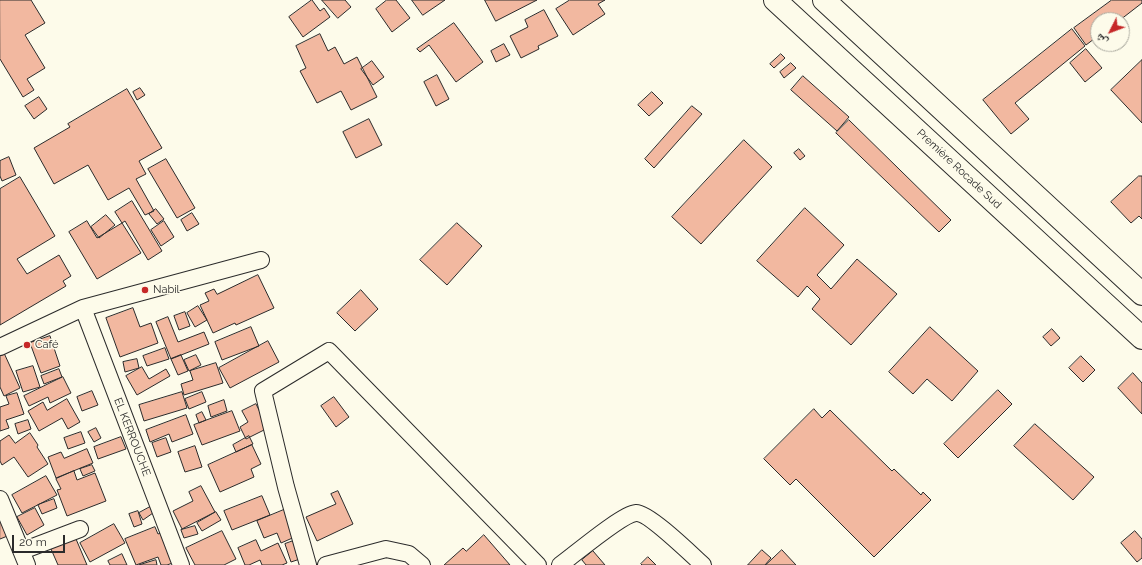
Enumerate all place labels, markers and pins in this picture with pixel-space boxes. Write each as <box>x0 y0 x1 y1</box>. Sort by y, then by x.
place label: Nabil <box>153 283 180 297</box>
marker: Nabil <box>140 285 150 295</box>
place label: Café <box>35 338 58 352</box>
marker: Café <box>22 340 32 350</box>

